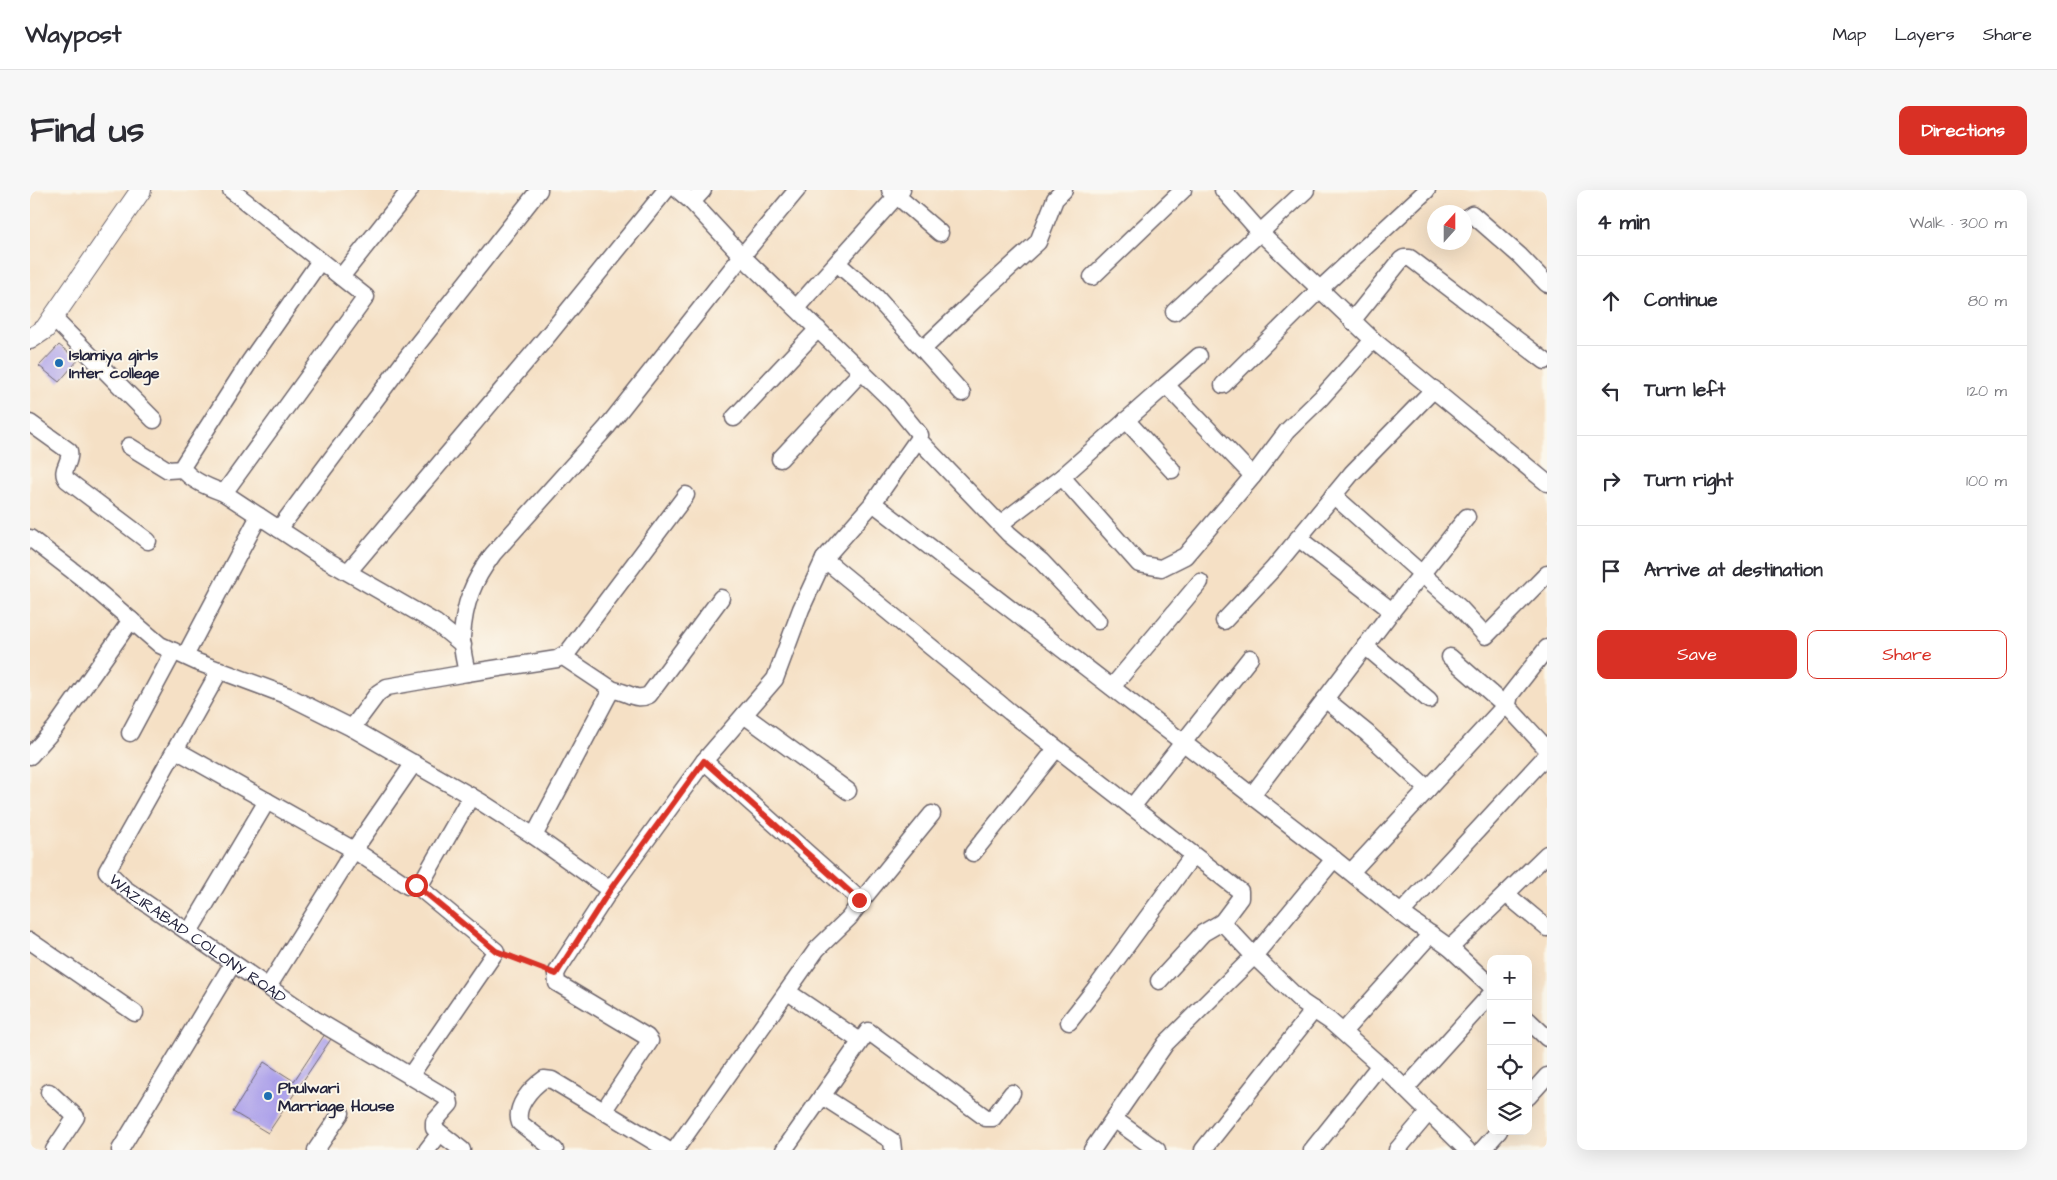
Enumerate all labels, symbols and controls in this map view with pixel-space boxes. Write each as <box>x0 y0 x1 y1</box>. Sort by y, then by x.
text: Waypost <box>25 18 122 52</box>
text: Map <box>1832 22 1866 47</box>
text: Layers <box>1894 22 1955 47</box>
text: Share <box>1983 22 2032 47</box>
text: Find us <box>30 106 144 155</box>
button: Directions <box>1899 106 2027 155</box>
north arrow <box>1427 205 1472 250</box>
text: 4 min <box>1597 208 1650 237</box>
text: Walk · 300 m <box>1909 212 2007 234</box>
icon: ahead <box>1597 287 1625 315</box>
text: Continue <box>1644 287 1718 314</box>
text: 80 m <box>1968 290 2007 312</box>
place label: Islamiya girls Inter college <box>69 344 160 386</box>
marker: Islamiya girls Inter college <box>53 357 65 369</box>
icon: left <box>1597 377 1625 405</box>
text: Turn left <box>1644 377 1725 404</box>
text: 120 m <box>1967 380 2007 402</box>
icon: right <box>1597 467 1625 495</box>
text: Turn right <box>1644 467 1733 494</box>
text: 100 m <box>1966 470 2007 492</box>
icon: arrive <box>1597 557 1625 585</box>
text: Arrive at destination <box>1644 557 1823 584</box>
button: Save <box>1597 630 1797 679</box>
button: Share <box>1807 630 2007 679</box>
street label: WAZIRABAD COLONY ROAD <box>104 869 291 1009</box>
route start <box>405 874 428 897</box>
route end <box>848 889 871 912</box>
map controls <box>1487 955 1532 1135</box>
button: + <box>1487 955 1532 1000</box>
button: − <box>1487 1000 1532 1045</box>
button: locate <box>1487 1045 1532 1090</box>
place label: Phulwari Marriage House <box>278 1077 395 1119</box>
marker: Phulwari Marriage House <box>262 1090 274 1102</box>
button: layers <box>1487 1090 1532 1135</box>

